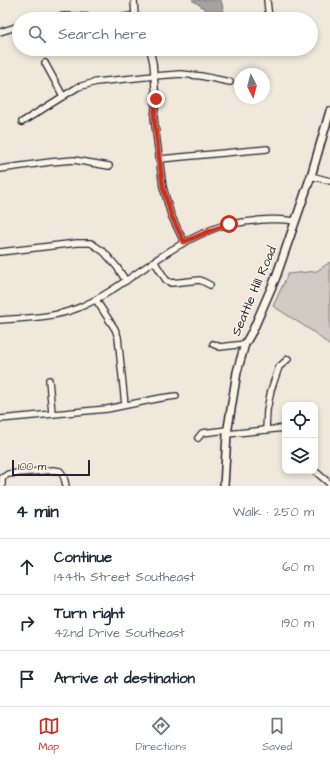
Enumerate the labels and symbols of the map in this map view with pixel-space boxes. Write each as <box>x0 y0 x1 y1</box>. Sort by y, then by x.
north arrow <box>234 68 270 104</box>
route end <box>147 90 165 108</box>
route start <box>220 215 238 233</box>
street label: Seattle Hill Road <box>227 243 281 339</box>
scale bar <box>12 458 90 477</box>

